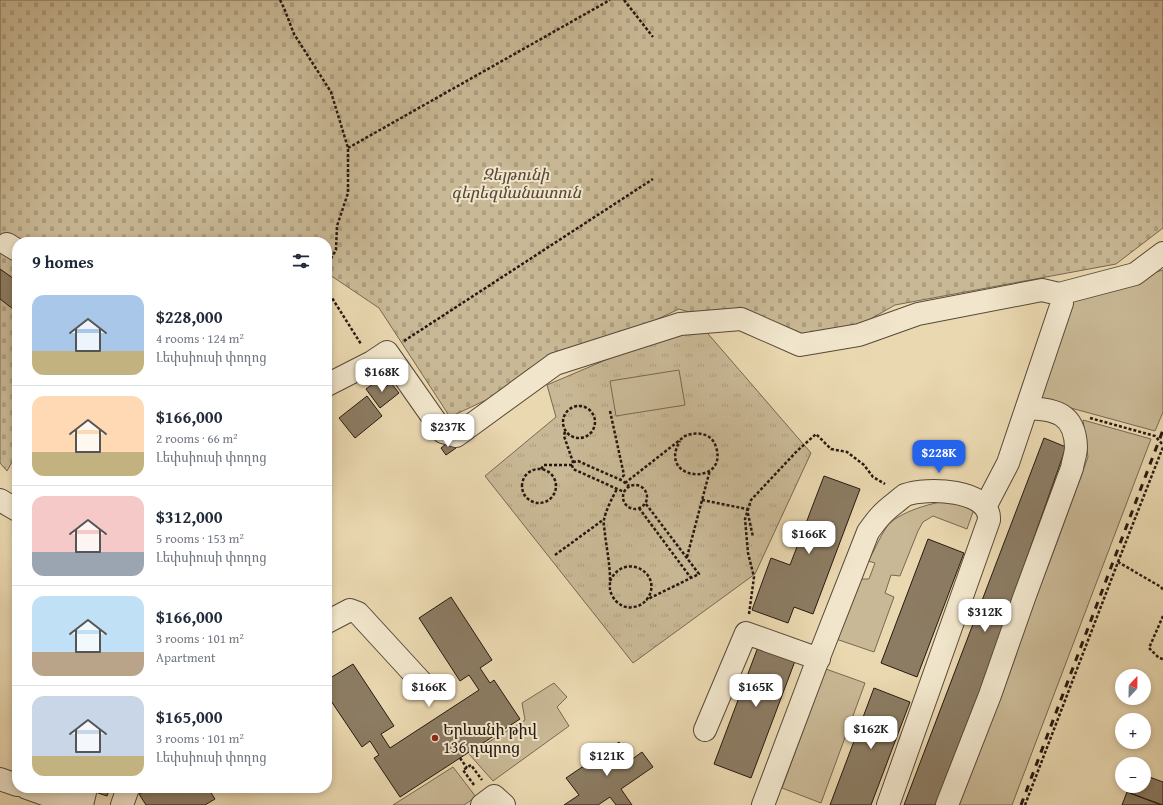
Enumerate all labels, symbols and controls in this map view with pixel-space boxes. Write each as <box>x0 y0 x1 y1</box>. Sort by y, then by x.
park label: Զեյթունի գերեզմանատուն <box>451 162 582 204</box>
text: 9 homes <box>32 249 94 274</box>
icon: filters <box>290 250 312 272</box>
text: $228,000 <box>156 304 222 329</box>
icon: home <box>64 311 112 359</box>
text: 4 rooms · 124 m² <box>156 329 244 348</box>
text: Լեփսիուսի փողոց <box>156 348 266 367</box>
pin: $168K <box>354 359 410 393</box>
text: $168K <box>364 362 400 381</box>
text: $166,000 <box>156 404 222 429</box>
icon: home <box>64 412 112 460</box>
pin: $237K <box>420 414 476 448</box>
text: $237K <box>430 417 466 436</box>
text: 2 rooms · 66 m² <box>156 429 238 448</box>
pin: $228K <box>911 440 967 474</box>
text: $228K <box>921 443 957 462</box>
text: Լեփսիուսի փողոց <box>156 448 266 467</box>
text: $312,000 <box>156 504 222 529</box>
icon: home <box>64 512 112 560</box>
pin: $166K <box>781 521 837 555</box>
text: $166K <box>791 524 827 543</box>
text: 5 rooms · 153 m² <box>156 529 244 548</box>
text: Լեփսիուսի փողոց <box>156 548 266 567</box>
pin: $312K <box>957 599 1013 633</box>
text: $312K <box>967 602 1003 621</box>
text: $166,000 <box>156 604 222 629</box>
icon: home <box>64 612 112 660</box>
text: 3 rooms · 101 m² <box>156 629 244 648</box>
text: Apartment <box>156 648 216 667</box>
north arrow <box>1115 669 1151 705</box>
map controls <box>1115 669 1151 793</box>
pin: $166K <box>401 674 457 708</box>
pin: $165K <box>728 674 784 708</box>
text: $166K <box>411 677 447 696</box>
text: $165K <box>738 677 774 696</box>
text: $165,000 <box>156 704 222 729</box>
icon: home <box>64 712 112 760</box>
button: + <box>1115 713 1151 749</box>
pin: $162K <box>843 716 899 750</box>
place label: Երևանի թիվ 136 դպրոց <box>443 717 538 759</box>
text: $162K <box>853 719 889 738</box>
text: 3 rooms · 101 m² <box>156 729 244 748</box>
marker: Երևանի թիվ 136 դպրոց <box>430 733 440 743</box>
pin: $121K <box>579 743 635 777</box>
text: $121K <box>589 746 625 765</box>
text: Լեփսիուսի փողոց <box>156 748 266 767</box>
button: − <box>1115 757 1151 793</box>

